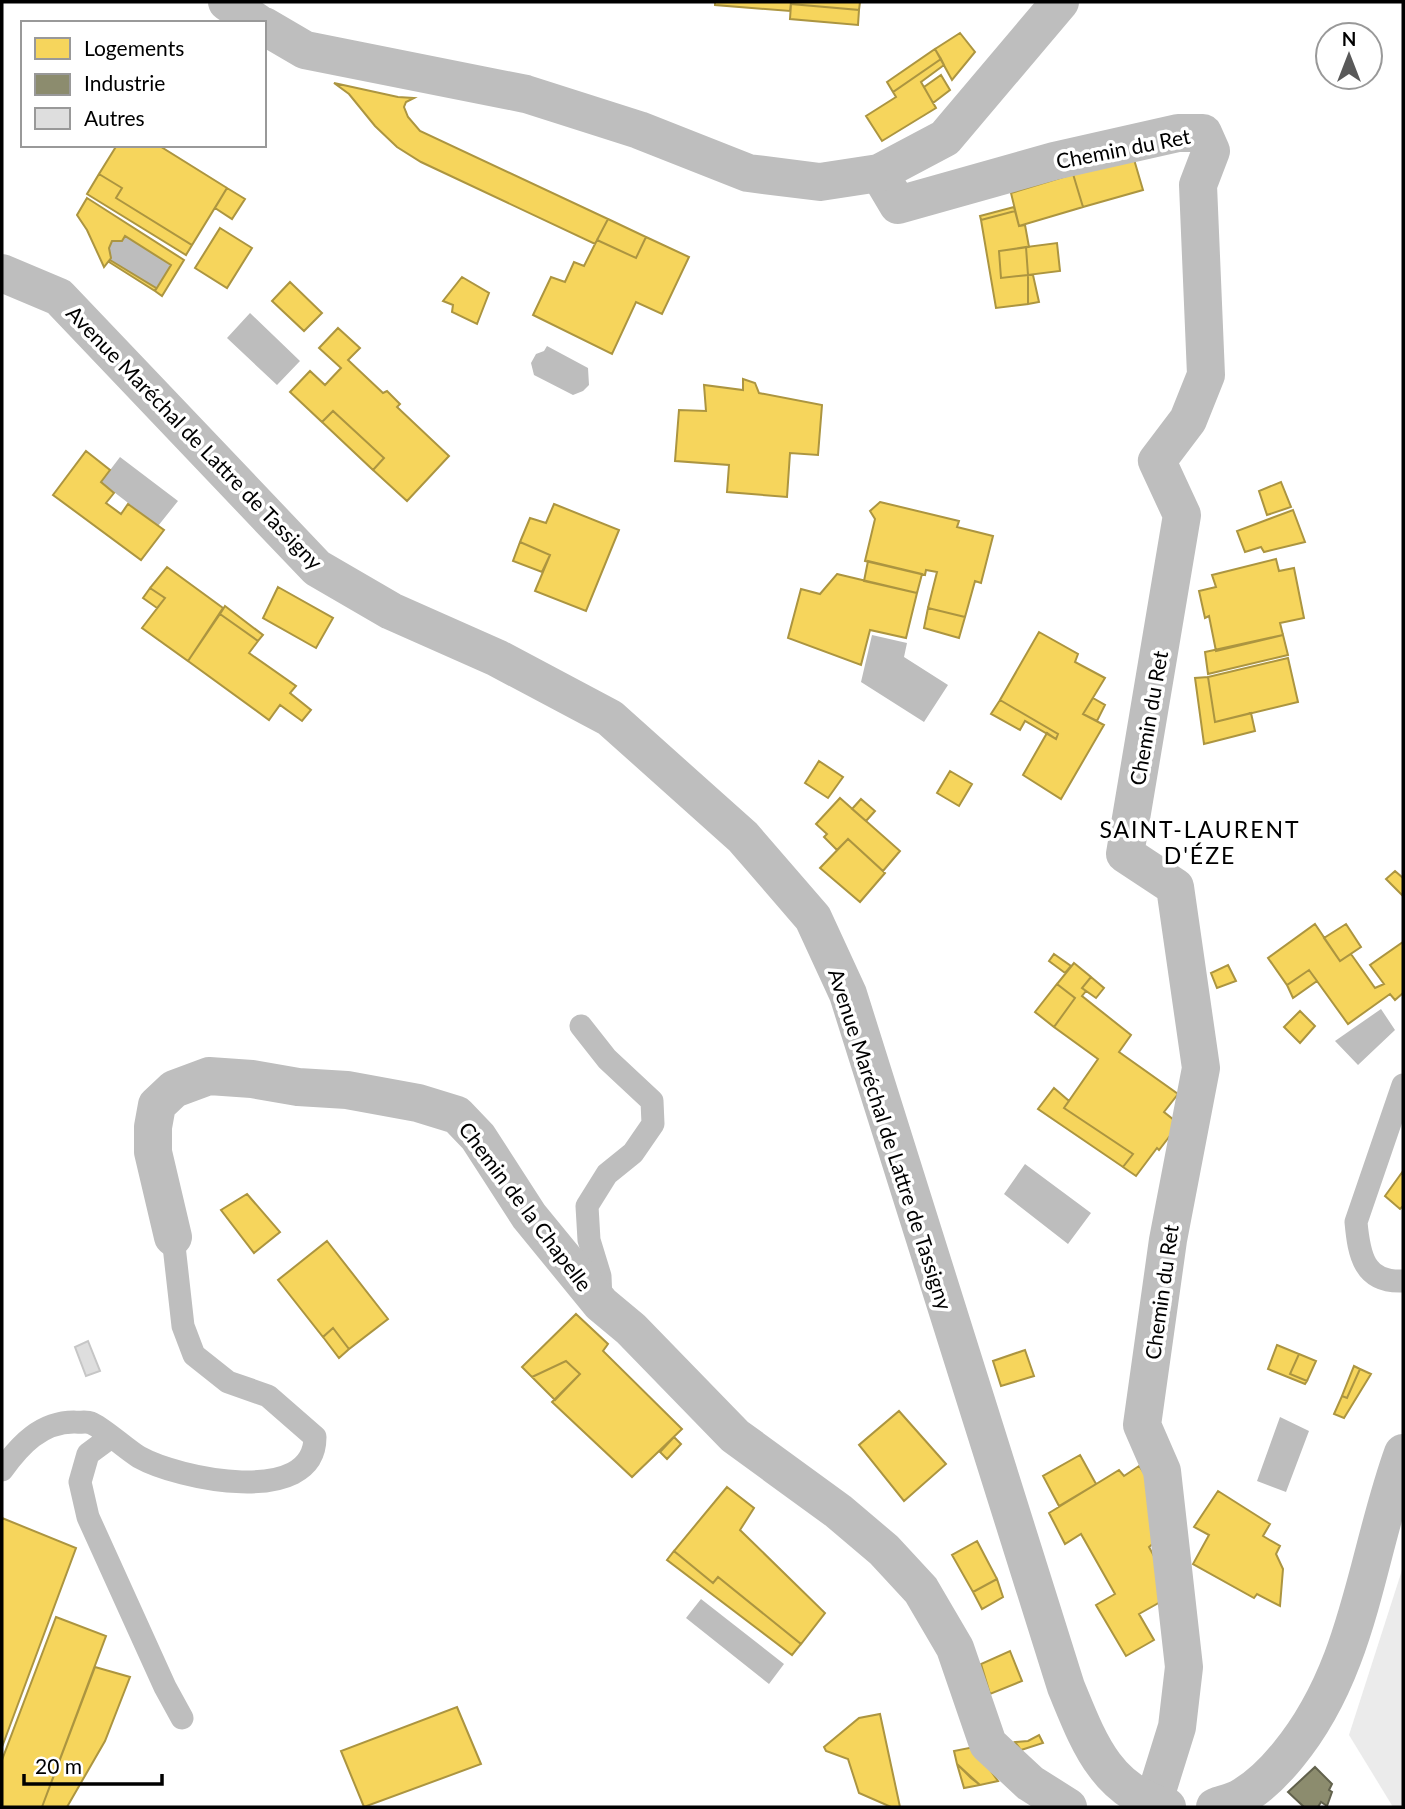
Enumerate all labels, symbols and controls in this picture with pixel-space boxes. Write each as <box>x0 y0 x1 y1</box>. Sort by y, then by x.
legend <box>21 21 266 147</box>
north arrow <box>1314 21 1384 91</box>
text: N <box>1342 27 1356 50</box>
text: Logements <box>84 35 184 60</box>
text: Industrie <box>84 70 165 95</box>
text: Autres <box>84 105 145 130</box>
street label: Chemin du Ret <box>1054 123 1193 173</box>
street label: Avenue Maréchal de Lattre de Tassigny <box>62 300 328 574</box>
street label: Chemin du Ret <box>1124 648 1172 787</box>
district label: SAINT-LAURENT D'ÉZE <box>1099 815 1301 869</box>
street label: Avenue Maréchal de Lattre de Tassigny <box>824 965 958 1313</box>
street label: Chemin de la Chapelle <box>454 1117 598 1295</box>
street label: Chemin du Ret <box>1139 1222 1183 1361</box>
scale bar <box>24 1742 163 1786</box>
text: 20 m <box>35 1753 82 1778</box>

